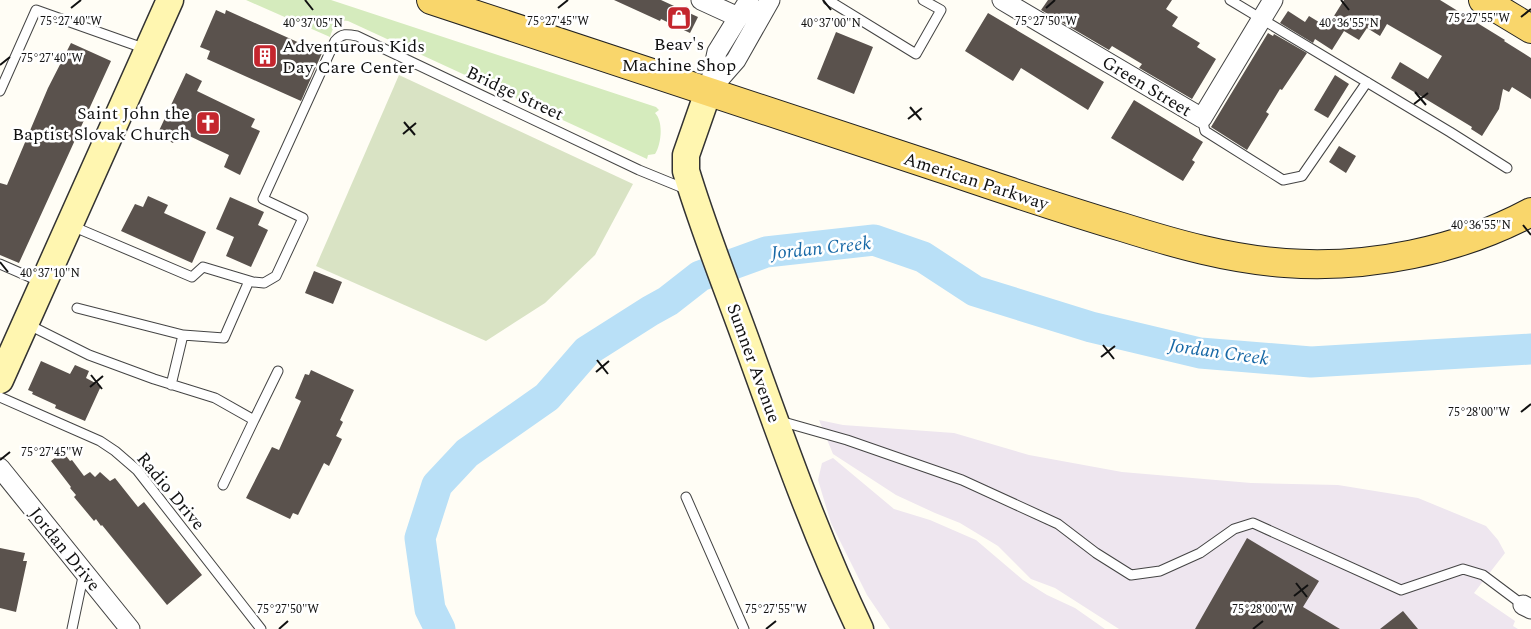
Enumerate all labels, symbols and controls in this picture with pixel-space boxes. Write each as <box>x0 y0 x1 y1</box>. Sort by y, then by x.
shop icon: Beav's Machine Shop <box>666 5 692 31</box>
text: 75°27'55"W <box>1448 9 1510 28</box>
text: 75°27'40"W <box>40 12 102 31</box>
text: 75°27'45"W <box>527 12 589 31</box>
text: 75°27'50"W <box>1015 12 1077 31</box>
text: 40°37'05"N <box>283 14 343 33</box>
text: 40°37'00"N <box>801 14 861 33</box>
text: 40°36'55"N <box>1319 14 1379 33</box>
place label: Beav's Machine Shop <box>622 31 736 79</box>
place label: Adventurous Kids Day Care Center <box>282 33 425 81</box>
building icon: Adventurous Kids Day Care Center <box>252 43 278 69</box>
text: 75°27'40"W <box>21 49 83 68</box>
street label: Green Street <box>1097 49 1197 124</box>
street label: Bridge Street <box>462 59 568 128</box>
place label: Saint John the Baptist Slovak Church <box>12 100 190 148</box>
church icon: Saint John the Baptist Slovak Church <box>195 110 221 136</box>
street label: American Parkway <box>900 145 1053 218</box>
text: 40°36'55"N <box>1451 216 1511 235</box>
water label: Jordan Creek <box>768 229 873 268</box>
text: 40°37'10"N <box>20 264 80 283</box>
street label: Sumner Avenue <box>719 300 788 427</box>
water label: Jordan Creek <box>1165 331 1271 374</box>
text: 75°28'00"W <box>1448 403 1510 422</box>
text: 75°27'45"W <box>21 443 83 462</box>
street label: Radio Drive <box>130 446 211 536</box>
street label: Jordan Drive <box>22 501 107 597</box>
text: 75°27'50"W <box>257 600 319 619</box>
text: 75°27'55"W <box>745 600 807 619</box>
text: 75°28'00"W <box>1232 600 1294 619</box>

